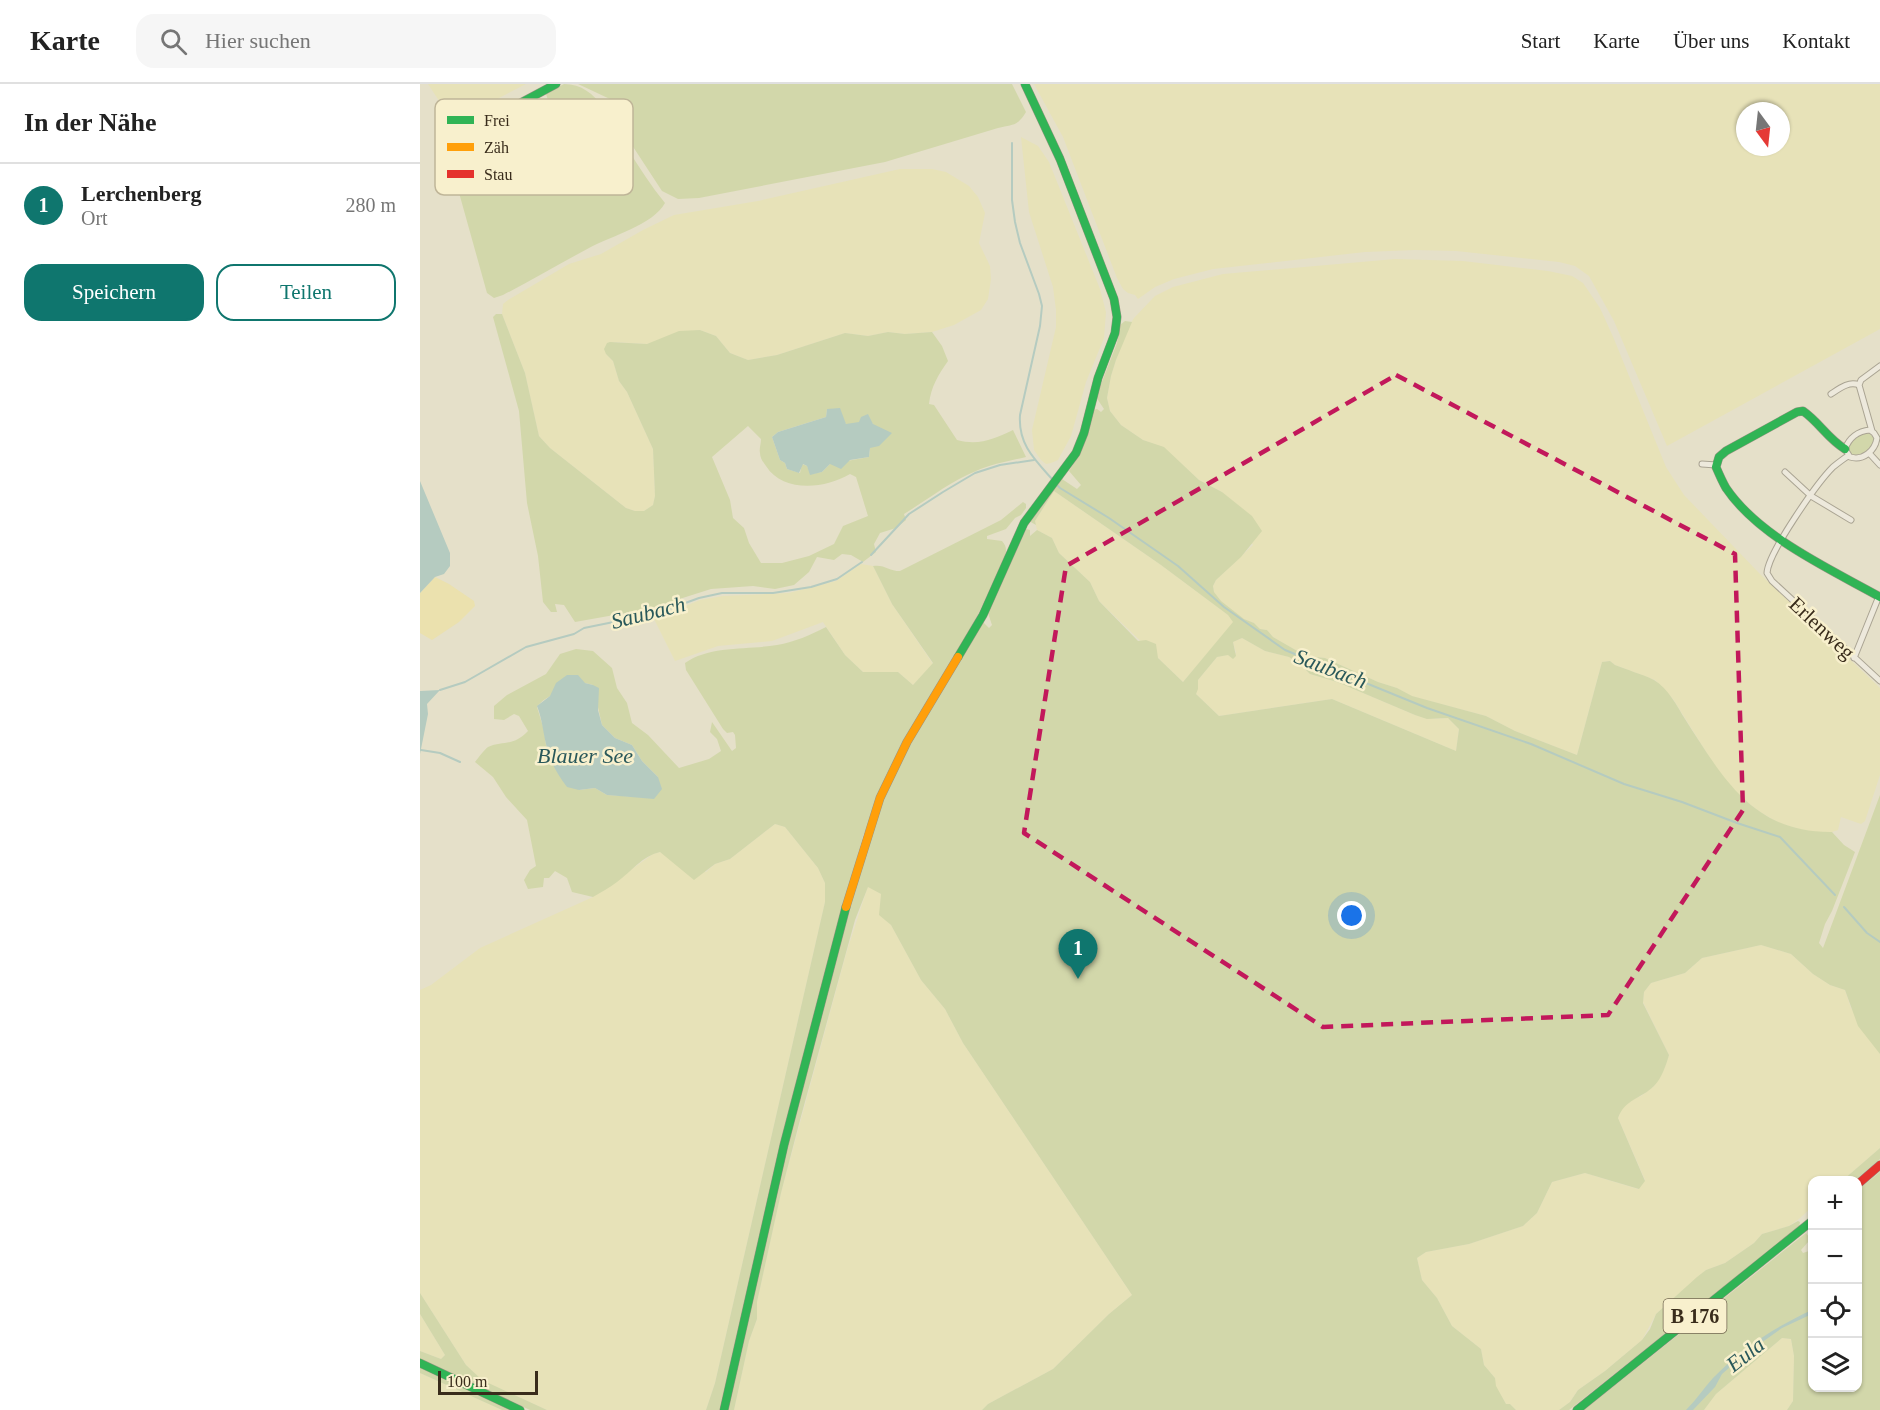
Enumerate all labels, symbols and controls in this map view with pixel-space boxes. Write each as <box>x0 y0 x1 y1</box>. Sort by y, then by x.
search box <box>136 14 556 68</box>
text: Karte <box>30 25 100 56</box>
icon: search <box>157 25 190 58</box>
text: Hier suchen <box>205 28 311 53</box>
text: Start <box>1521 29 1560 53</box>
text: Karte <box>1593 29 1640 53</box>
text: Über uns <box>1673 29 1749 53</box>
text: Kontakt <box>1782 29 1850 53</box>
legend <box>435 99 633 195</box>
north arrow <box>1736 102 1790 156</box>
text: In der Nähe <box>24 108 156 137</box>
text: Frei <box>484 112 510 129</box>
text: Zäh <box>484 139 509 156</box>
text: Stau <box>484 166 512 183</box>
text: Lerchenberg <box>81 181 202 206</box>
text: 1 <box>39 194 49 216</box>
text: 280 m <box>345 194 396 216</box>
text: Ort <box>81 207 108 229</box>
button: Speichern <box>24 264 204 321</box>
button: Teilen <box>216 264 396 321</box>
water label: Saubach <box>608 591 688 634</box>
street label: Erlenweg <box>1784 592 1860 665</box>
water label: Saubach <box>1291 643 1371 694</box>
water label: Blauer See <box>537 743 633 768</box>
your location <box>1337 901 1366 930</box>
pin: 1 <box>1058 930 1098 979</box>
map controls <box>1808 1176 1862 1392</box>
button: + <box>1808 1176 1862 1230</box>
button: − <box>1808 1230 1862 1284</box>
button: locate <box>1808 1284 1862 1338</box>
road number: B 176 <box>1664 1299 1726 1333</box>
water label: Eula <box>1720 1332 1769 1378</box>
button: layers <box>1808 1338 1862 1392</box>
scale bar <box>438 1368 538 1396</box>
text: 100 m <box>447 1373 487 1390</box>

